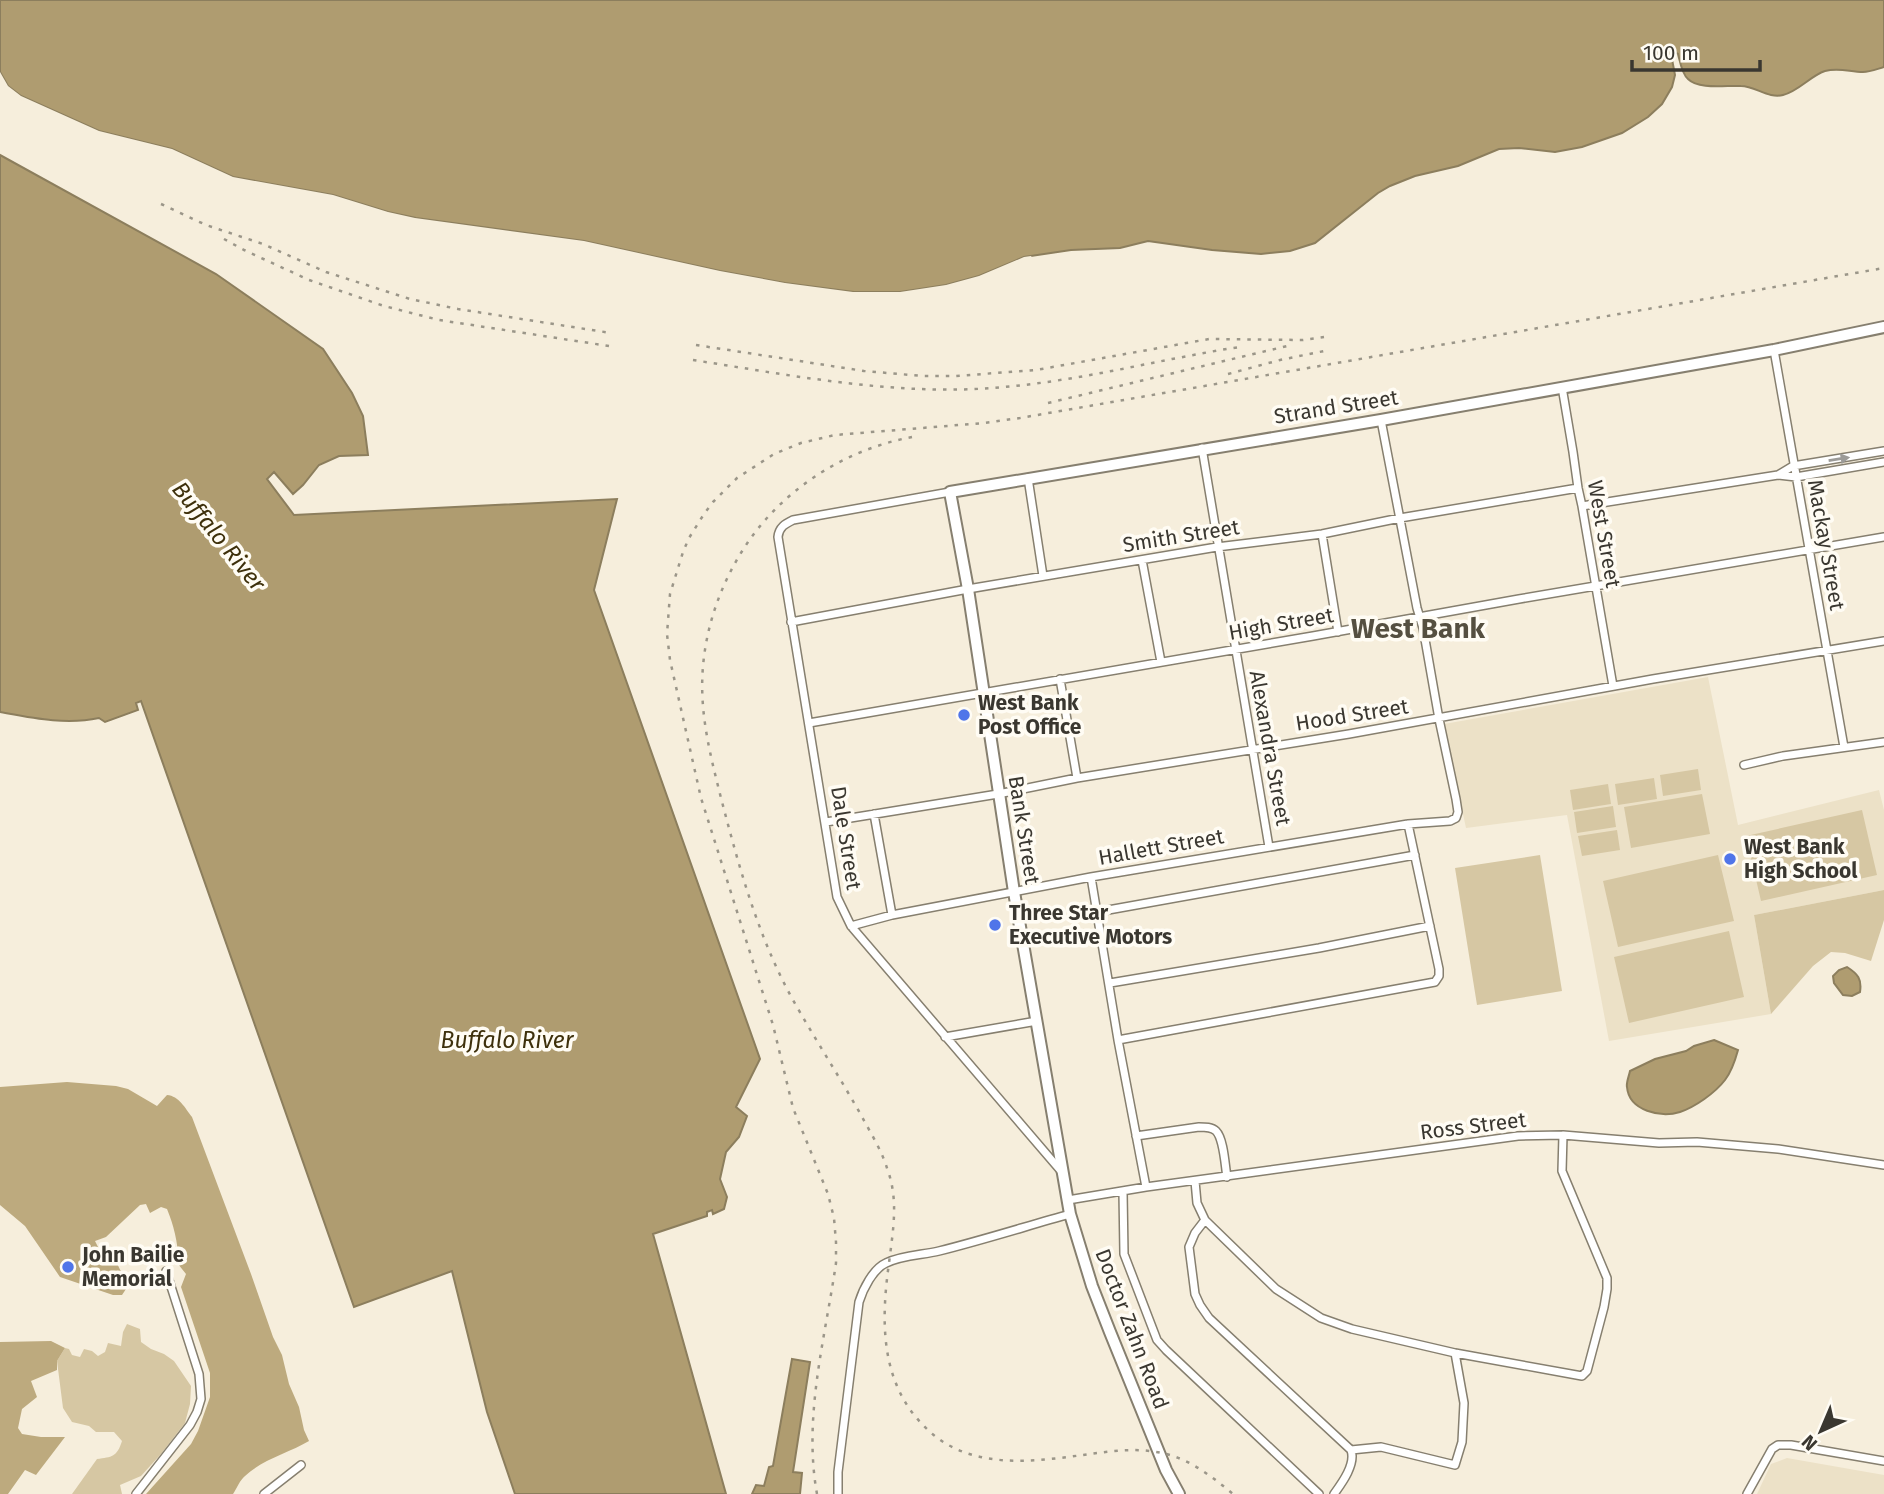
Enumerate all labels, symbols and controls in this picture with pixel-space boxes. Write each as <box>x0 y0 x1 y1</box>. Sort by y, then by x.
scale bar <box>1632 28 1760 72</box>
text: 100 m <box>1643 40 1699 66</box>
street label: Strand Street <box>1272 384 1400 430</box>
one-way arrow <box>1828 453 1850 464</box>
water label: Buffalo River <box>166 476 272 597</box>
street label: West Street <box>1582 478 1626 590</box>
street label: Mackay Street <box>1802 478 1850 613</box>
street label: Smith Street <box>1121 514 1242 558</box>
street label: High Street <box>1227 602 1336 646</box>
district label: West Bank <box>1351 612 1486 645</box>
street label: Alexandra Street <box>1244 669 1296 828</box>
place label: West Bank Post Office <box>978 690 1082 740</box>
street label: Hood Street <box>1294 693 1411 737</box>
marker: West Bank Post Office <box>956 707 972 723</box>
street label: Bank Street <box>1003 774 1045 887</box>
street label: Dale Street <box>825 784 867 892</box>
street label: Hallett Street <box>1096 823 1226 871</box>
place label: West Bank High School <box>1744 834 1858 884</box>
marker: West Bank High School <box>1722 851 1738 867</box>
place label: Three Star Executive Motors <box>1009 900 1172 950</box>
marker: Three Star Executive Motors <box>987 917 1003 933</box>
water label: Buffalo River <box>441 1026 575 1054</box>
street label: Ross Street <box>1419 1107 1528 1145</box>
place label: John Bailie Memorial <box>81 1242 185 1292</box>
street label: Doctor Zahn Road <box>1089 1245 1175 1413</box>
marker: John Bailie Memorial <box>60 1259 76 1275</box>
north arrow <box>1786 1396 1856 1466</box>
text: N <box>1797 1430 1822 1456</box>

